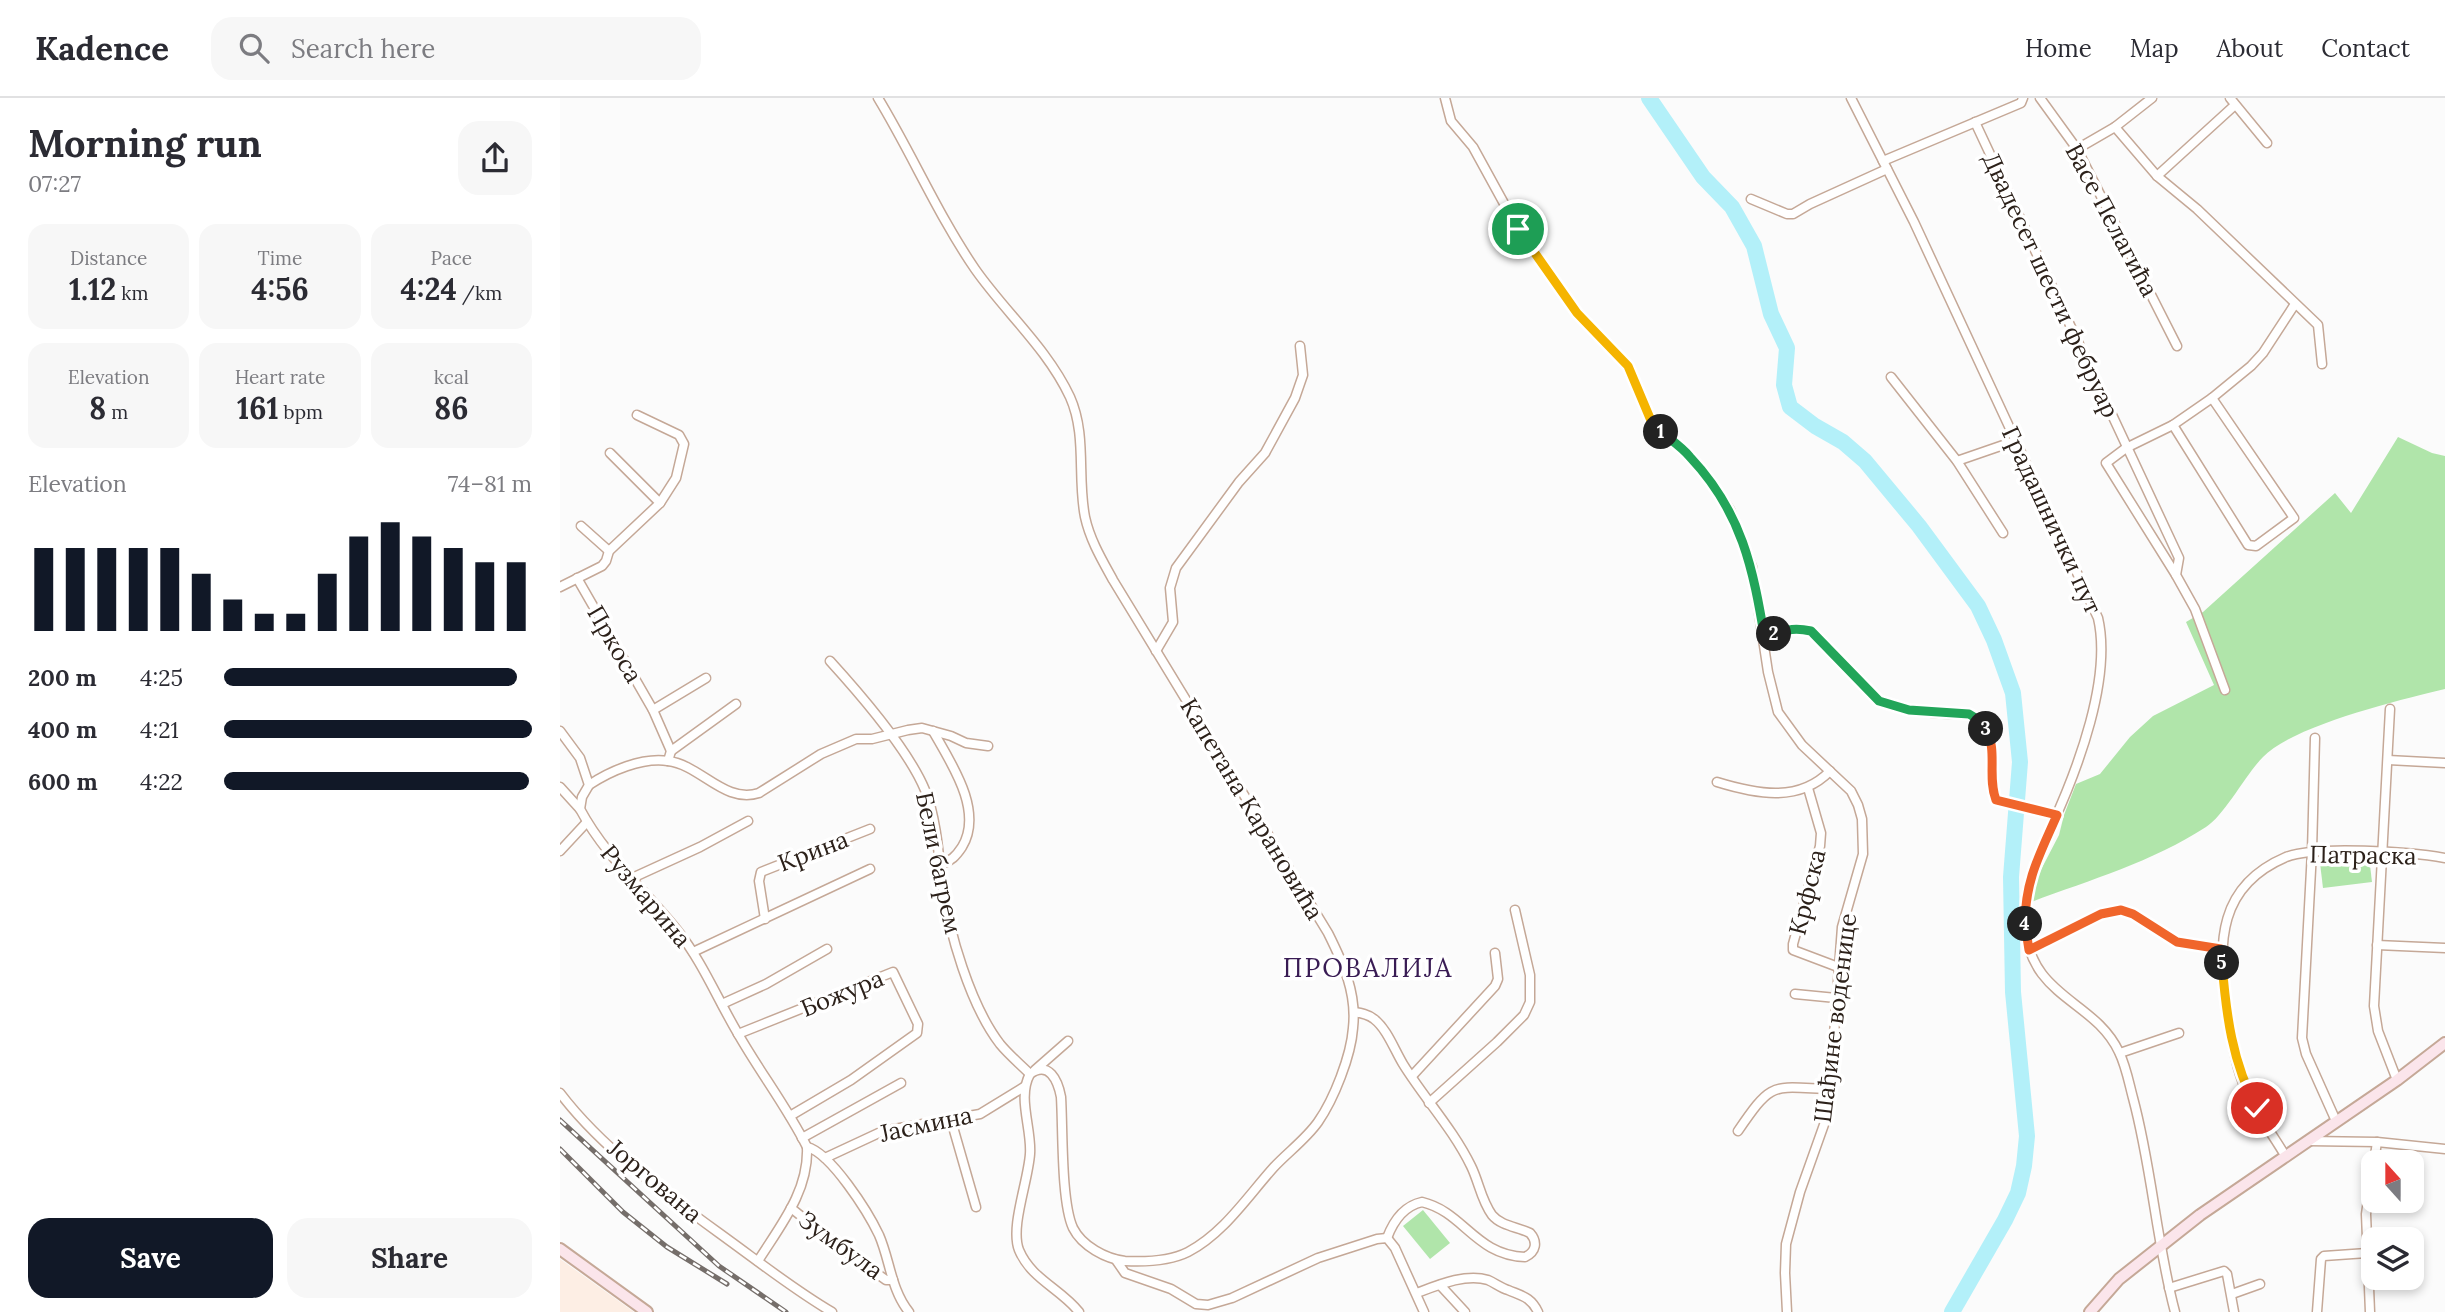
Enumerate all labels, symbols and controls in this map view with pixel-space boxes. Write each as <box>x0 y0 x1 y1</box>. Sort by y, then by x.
search box <box>211 17 701 80</box>
text: Kadence <box>35 27 169 69</box>
icon: search <box>235 29 273 67</box>
text: Search here <box>291 32 435 65</box>
text: Home <box>2025 33 2092 64</box>
text: Map <box>2130 33 2179 64</box>
text: About <box>2217 33 2283 64</box>
text: Contact <box>2321 33 2410 64</box>
text: Morning run <box>28 119 262 167</box>
button: share <box>458 121 532 195</box>
street label: Васе Пелагића <box>2059 138 2165 302</box>
street label: Двадесет шести фебруар <box>1976 147 2126 423</box>
text: 07:27 <box>28 169 81 198</box>
pin <box>1488 199 1548 259</box>
icon: arrive <box>1499 210 1537 248</box>
text: Distance <box>70 246 147 270</box>
text: Time <box>258 246 302 270</box>
text: Pace <box>431 246 472 270</box>
text: 1.12 <box>69 270 116 308</box>
text: 4:56 <box>251 270 309 308</box>
text: 4:24 <box>401 270 457 308</box>
text: km <box>116 281 148 305</box>
text: /km <box>457 281 502 305</box>
text: Elevation <box>68 365 149 389</box>
text: Heart rate <box>235 365 325 389</box>
text: kcal <box>434 365 469 389</box>
text: 8 <box>89 389 106 427</box>
text: 161 <box>237 389 279 427</box>
text: 86 <box>434 389 469 427</box>
text: m <box>106 400 128 424</box>
text: bpm <box>279 400 323 424</box>
pin: 1 <box>1644 414 1678 450</box>
text: 1 <box>1657 419 1664 443</box>
street label: Градашнички пут <box>1995 421 2109 619</box>
text: Elevation <box>28 469 127 498</box>
text: 74–81 m <box>448 469 532 498</box>
street label: Пркоса <box>580 600 650 688</box>
pin: 2 <box>1756 616 1792 652</box>
text: 2 <box>1768 621 1779 645</box>
text: 200 m <box>28 663 97 692</box>
text: 4:25 <box>140 663 183 692</box>
street label: Капетана Карановића <box>1174 692 1330 926</box>
pin: 3 <box>1968 712 2004 746</box>
text: 400 m <box>28 715 97 744</box>
text: 4:21 <box>140 715 179 744</box>
text: 3 <box>1980 716 1991 740</box>
text: 600 m <box>28 767 98 796</box>
text: 4:22 <box>140 767 183 796</box>
street label: Бели багрем <box>909 789 969 937</box>
street label: Крина <box>773 823 853 879</box>
street label: Рузмарина <box>594 838 698 954</box>
street label: Патраска <box>2309 839 2417 871</box>
street label: Крфска <box>1781 846 1833 938</box>
pin: 4 <box>2008 906 2042 942</box>
street label: Шађине воденице <box>1807 911 1863 1125</box>
text: 4 <box>2019 911 2030 935</box>
pin: 5 <box>2204 946 2240 980</box>
text: 5 <box>2216 950 2227 974</box>
district label: ПРОВАЛИЈА <box>1283 951 1453 984</box>
street label: Божура <box>796 962 888 1024</box>
pin <box>2227 1078 2287 1138</box>
icon: check <box>2238 1089 2276 1127</box>
street label: Јасмина <box>876 1099 975 1149</box>
street label: Јоргована <box>601 1132 709 1229</box>
north arrow <box>2361 1150 2424 1213</box>
map controls <box>2361 1150 2424 1290</box>
street label: Зумбула <box>793 1204 889 1286</box>
button: Save <box>28 1218 273 1298</box>
button: Share <box>287 1218 532 1298</box>
button: layers <box>2361 1227 2424 1290</box>

